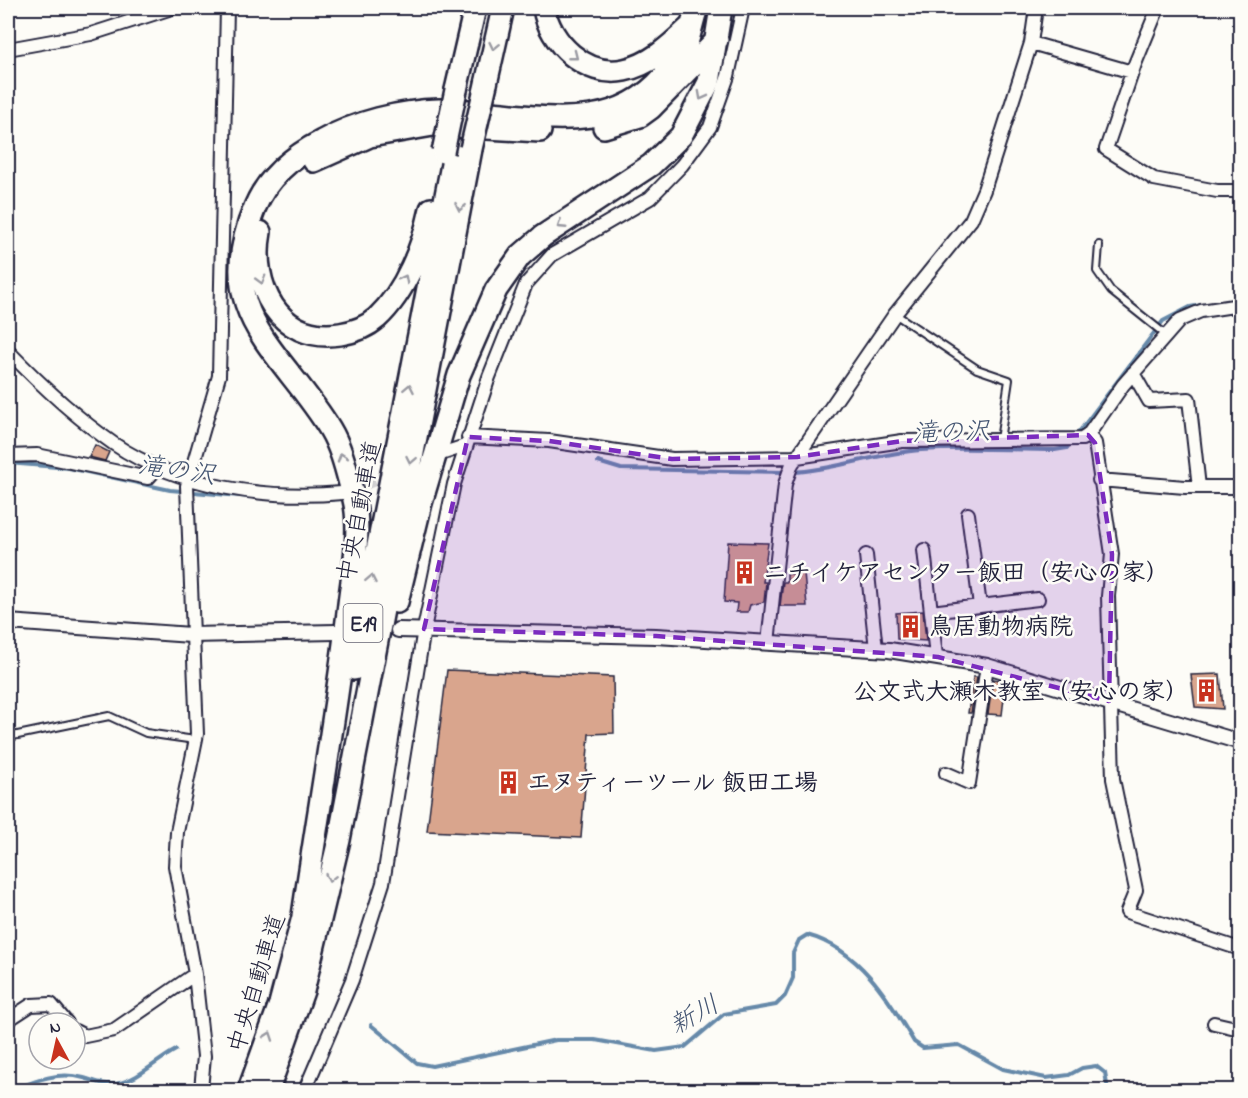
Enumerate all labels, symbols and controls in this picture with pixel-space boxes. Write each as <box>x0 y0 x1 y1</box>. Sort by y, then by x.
one-way arrow <box>489 41 502 51</box>
one-way arrow <box>567 48 578 59</box>
one-way arrow <box>698 89 709 100</box>
one-way arrow <box>454 201 467 211</box>
one-way arrow <box>557 217 567 229</box>
one-way arrow <box>254 274 266 285</box>
one-way arrow <box>397 275 408 286</box>
one-way arrow <box>402 383 415 393</box>
water label: 滝の沢 <box>911 414 992 454</box>
street label: 中央自動車道 <box>331 437 392 585</box>
water label: 滝の沢 <box>135 448 219 496</box>
one-way arrow <box>337 452 349 463</box>
one-way arrow <box>405 455 418 465</box>
place label: ニチイケアセンター飯田（安心の家） <box>763 557 1170 592</box>
building icon: ニチイケアセンター飯田（安心の家） <box>732 559 758 585</box>
one-way arrow <box>364 575 377 585</box>
road number: E19 <box>344 604 382 642</box>
place label: 鳥居動物病院 <box>929 611 1073 646</box>
building icon: 鳥居動物病院 <box>898 613 924 639</box>
place label: 公文式大瀬木教室（安心の家） <box>853 676 1189 711</box>
building icon: 公文式大瀬木教室（安心の家） <box>1194 678 1220 704</box>
place label: エヌティーツール 飯田工場 <box>527 767 818 802</box>
building icon: エヌティーツール 飯田工場 <box>496 769 522 795</box>
one-way arrow <box>324 873 337 883</box>
street label: 中央自動車道 <box>221 910 296 1058</box>
water label: 新川 <box>663 987 727 1046</box>
north arrow <box>27 1011 87 1071</box>
text: N <box>48 1015 62 1041</box>
one-way arrow <box>262 1031 275 1042</box>

